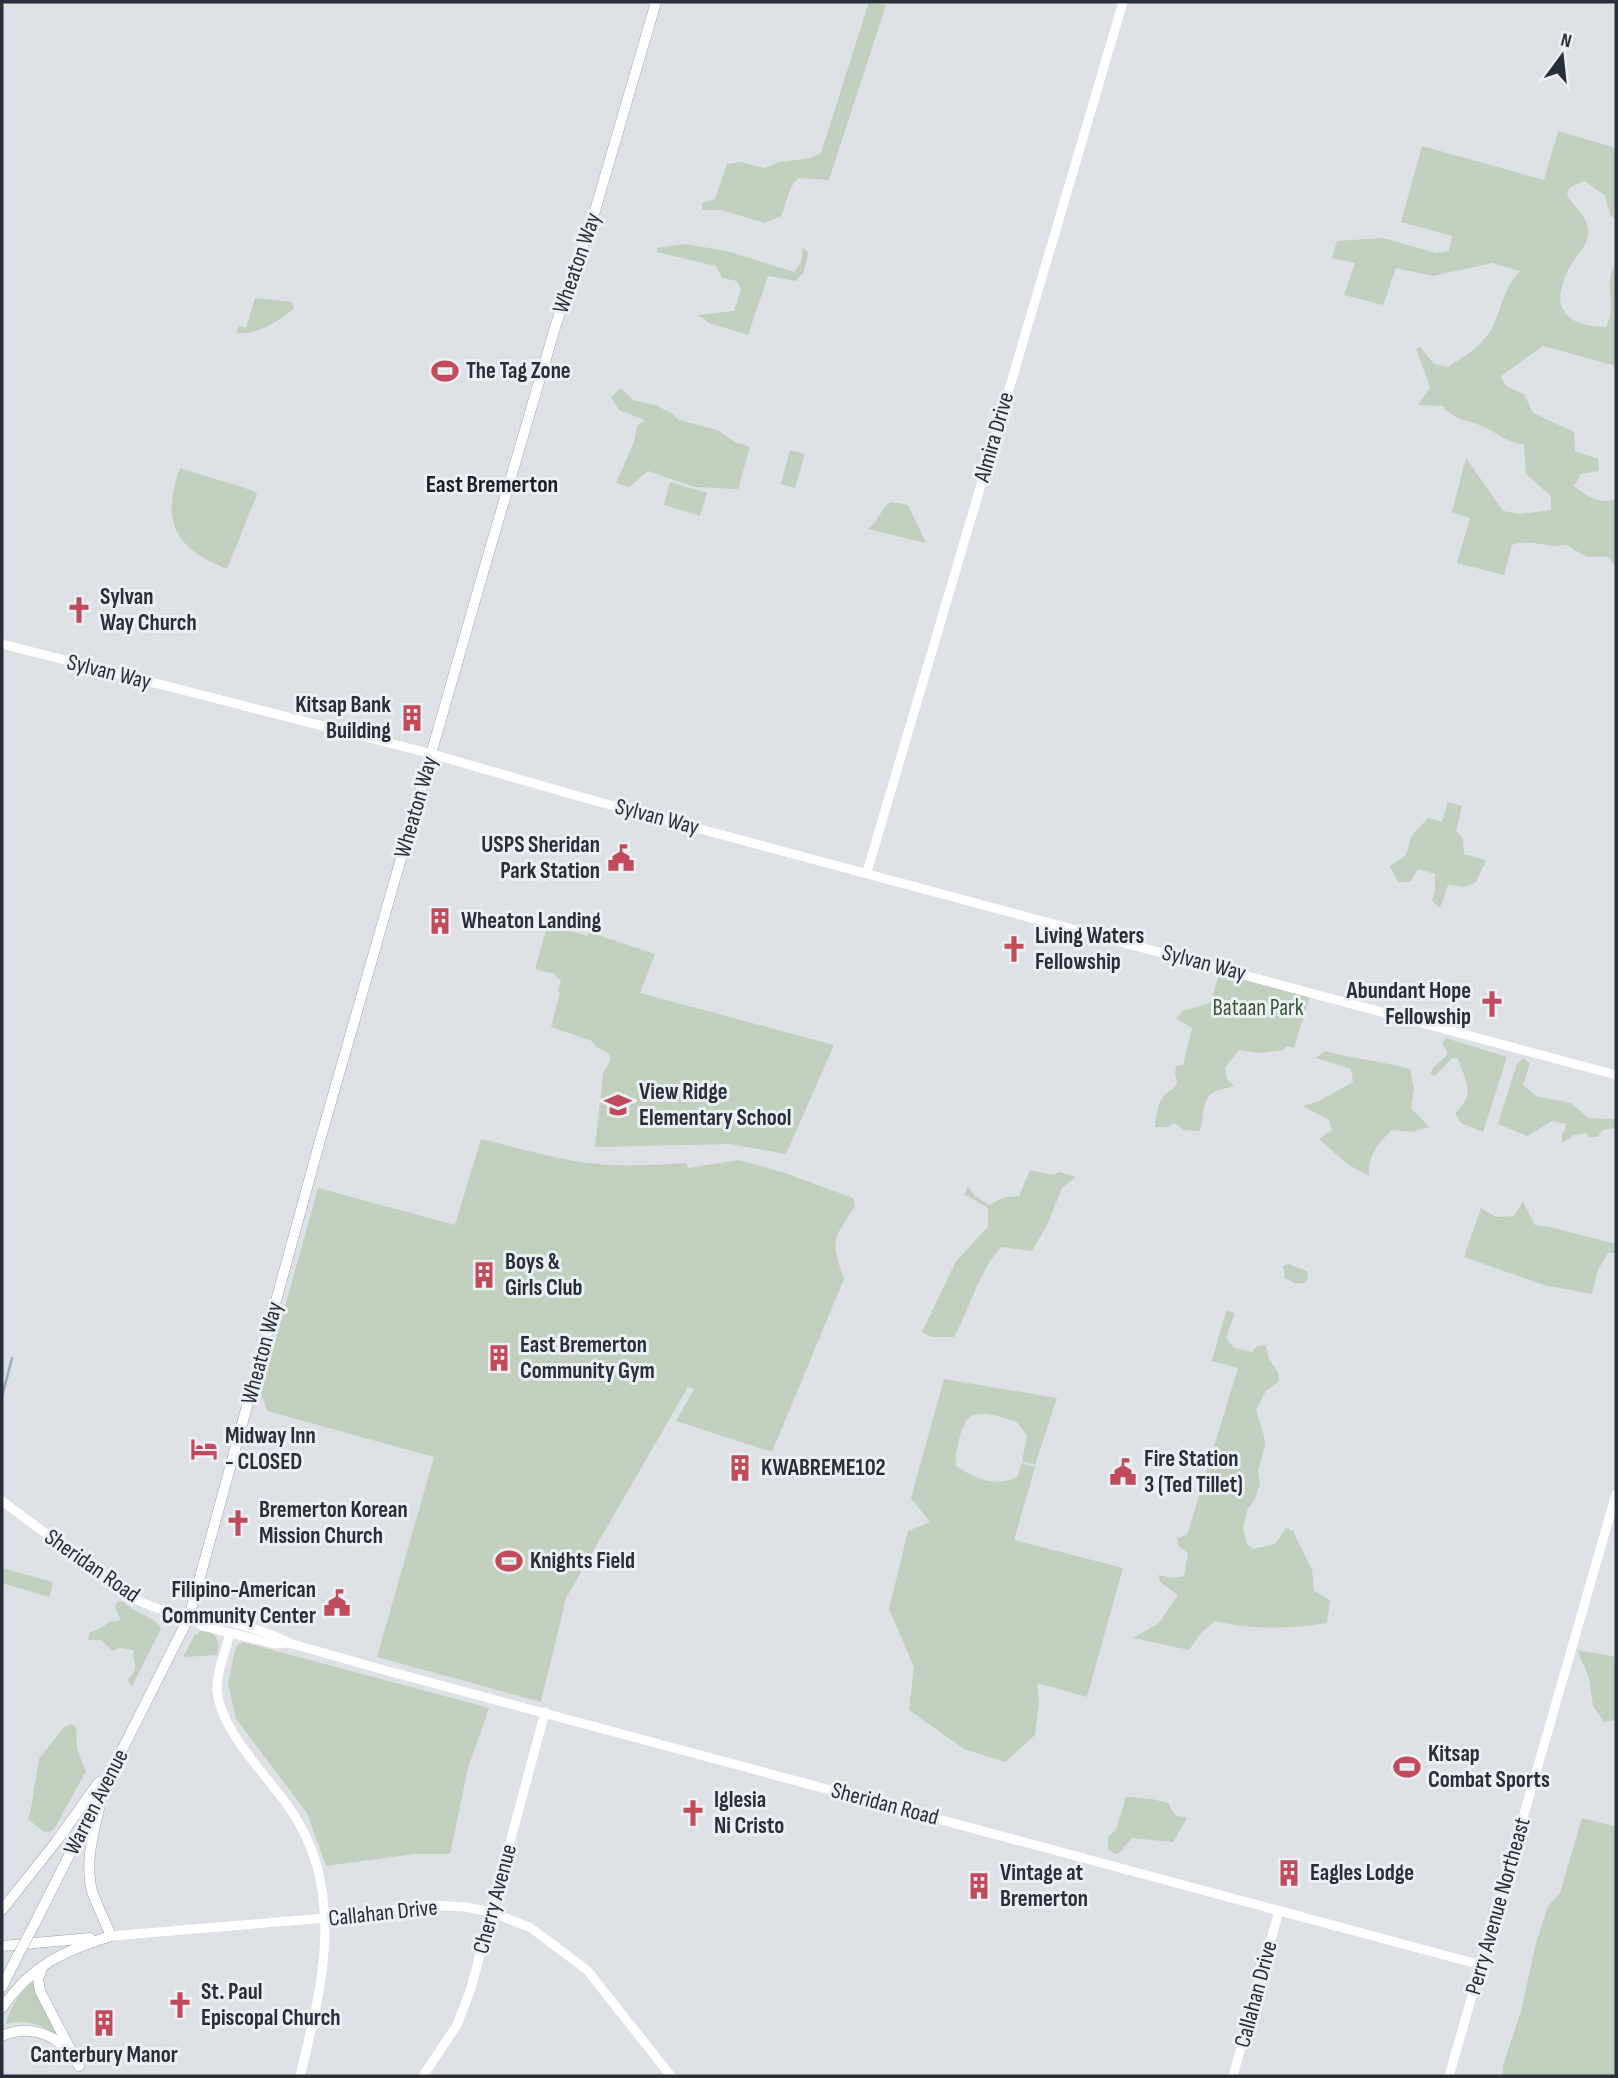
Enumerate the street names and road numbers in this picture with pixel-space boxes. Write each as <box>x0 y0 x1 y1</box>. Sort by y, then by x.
street label: Wheaton Way <box>547 209 607 317</box>
street label: Almira Drive <box>968 389 1020 486</box>
street label: Sylvan Way <box>64 648 154 696</box>
street label: Wheaton Way <box>388 753 444 861</box>
street label: Sylvan Way <box>612 792 702 842</box>
street label: Sylvan Way <box>1159 938 1249 988</box>
street label: Wheaton Way <box>235 1299 289 1407</box>
street label: Sheridan Road <box>39 1523 145 1609</box>
street label: Warren Avenue <box>57 1744 135 1860</box>
street label: Sheridan Road <box>828 1776 942 1832</box>
street label: Perry Avenue Northeast <box>1459 1814 1537 1998</box>
street label: Cherry Avenue <box>467 1841 523 1957</box>
street label: Callahan Drive <box>327 1893 439 1933</box>
street label: Callahan Drive <box>1228 1938 1284 2050</box>

